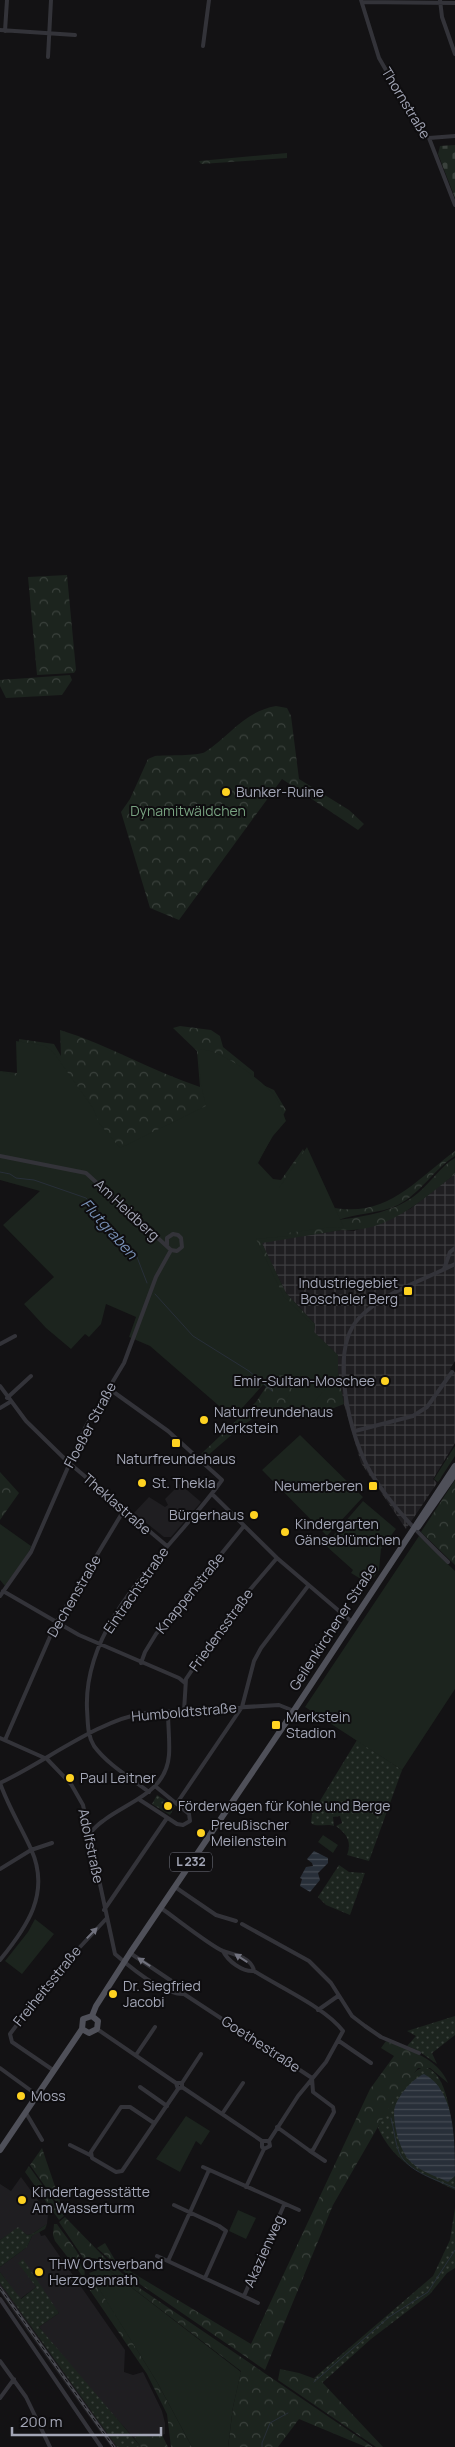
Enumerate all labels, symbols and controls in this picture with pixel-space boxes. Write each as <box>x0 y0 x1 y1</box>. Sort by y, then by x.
street label: Thornstraße <box>378 63 435 142</box>
place label: Bunker-Ruine <box>236 782 324 801</box>
marker: Bunker-Ruine <box>220 786 232 798</box>
park label: Dynamitwäldchen <box>130 801 246 820</box>
street label: Am Heidberg <box>91 1175 164 1245</box>
water label: Flutgraben <box>77 1194 143 1264</box>
place label: Industriegebiet Boscheler Berg <box>299 1273 398 1308</box>
marker: Industriegebiet Boscheler Berg <box>402 1285 414 1297</box>
place label: Emir-Sultan-Moschee <box>233 1371 375 1390</box>
marker: Emir-Sultan-Moschee <box>379 1375 391 1387</box>
street label: Floeßer Straße <box>59 1379 120 1471</box>
place label: Naturfreundehaus Merkstein <box>214 1402 333 1437</box>
marker: Naturfreundehaus Merkstein <box>198 1414 210 1426</box>
marker: Naturfreundehaus <box>170 1437 182 1449</box>
place label: Naturfreundehaus <box>116 1449 236 1468</box>
street label: Theklastraße <box>79 1469 156 1539</box>
place label: St. Thekla <box>152 1473 215 1492</box>
place label: Neumerberen <box>274 1476 363 1495</box>
marker: St. Thekla <box>136 1477 148 1489</box>
marker: Neumerberen <box>367 1480 379 1492</box>
place label: Bürgerhaus <box>169 1505 244 1524</box>
marker: Bürgerhaus <box>248 1509 260 1521</box>
place label: Kindergarten Gänseblümchen <box>295 1514 401 1549</box>
marker: Kindergarten Gänseblümchen <box>279 1526 291 1538</box>
street label: Eintrachtstraße <box>99 1543 172 1637</box>
street label: Knappenstraße <box>151 1548 228 1637</box>
street label: Dechenstraße <box>42 1551 105 1640</box>
street label: Geilenkirchener Straße <box>284 1560 381 1694</box>
street label: Friedensstraße <box>184 1585 257 1675</box>
street label: Humboldtstraße <box>131 1697 237 1726</box>
place label: Merkstein Stadion <box>286 1707 350 1742</box>
marker: Merkstein Stadion <box>270 1719 282 1731</box>
place label: Paul Leitner <box>80 1768 156 1787</box>
marker: Paul Leitner <box>64 1772 76 1784</box>
place label: Förderwagen für Kohle und Berge <box>178 1796 390 1815</box>
marker: Förderwagen für Kohle und Berge <box>162 1800 174 1812</box>
street label: Adolfstraße <box>74 1807 109 1885</box>
place label: Preußischer Meilenstein <box>211 1815 289 1850</box>
marker: Preußischer Meilenstein <box>195 1827 207 1839</box>
road number: L 232 <box>170 1852 212 1871</box>
one-way arrow <box>86 1927 98 1939</box>
street label: Freiheitsstraße <box>8 1942 85 2030</box>
one-way arrow <box>234 1953 248 1962</box>
one-way arrow <box>138 1957 151 1966</box>
place label: Dr. Siegfried Jacobi <box>123 1976 201 2011</box>
marker: Dr. Siegfried Jacobi <box>107 1988 119 2000</box>
street label: Goethestraße <box>218 2011 304 2076</box>
place label: Moss <box>31 2086 66 2105</box>
marker: Moss <box>15 2090 27 2102</box>
place label: Kindertagesstätte Am Wasserturm <box>32 2182 150 2217</box>
marker: Kindertagesstätte Am Wasserturm <box>16 2194 28 2206</box>
street label: Akazienweg <box>239 2212 288 2290</box>
place label: THW Ortsverband Herzogenrath <box>49 2254 163 2289</box>
marker: THW Ortsverband Herzogenrath <box>33 2266 45 2278</box>
scale bar <box>12 2404 161 2436</box>
text: 200 m <box>20 2411 63 2432</box>

